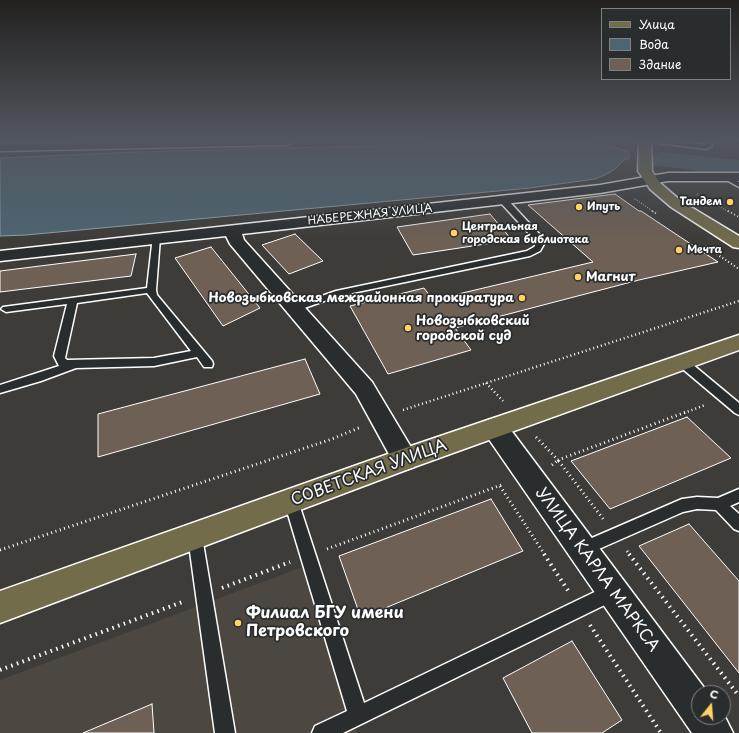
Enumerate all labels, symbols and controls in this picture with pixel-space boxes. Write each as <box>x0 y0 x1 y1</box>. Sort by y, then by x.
legend <box>601 8 731 80</box>
text: Улица <box>639 15 675 33</box>
text: Вода <box>639 35 669 53</box>
text: Здание <box>639 55 681 73</box>
place label: Тандем <box>679 195 722 209</box>
marker: Тандем <box>725 197 735 207</box>
place label: Ипуть <box>587 200 620 214</box>
street label: НАБЕРЕЖНАЯ УЛИЦА <box>307 202 433 228</box>
marker: Ипуть <box>574 202 584 212</box>
place label: Центральная городская библиотека <box>462 220 589 246</box>
marker: Центральная городская библиотека <box>449 228 459 238</box>
place label: Мечта <box>687 243 722 257</box>
marker: Мечта <box>674 245 684 255</box>
place label: Магнит <box>586 269 635 285</box>
marker: Магнит <box>573 272 583 282</box>
place label: Новозыбковская межрайонная прокуратура <box>208 290 514 306</box>
marker: Новозыбковская межрайонная прокуратура <box>517 293 527 303</box>
place label: Новозыбковский городской суд <box>416 313 530 344</box>
marker: Новозыбковский городской суд <box>403 323 413 333</box>
street label: СОВЕТСКАЯ УЛИЦА <box>288 436 450 510</box>
street label: УЛИЦА КАРЛА МАРКСА <box>531 484 663 656</box>
place label: Филиал БГУ имени Петровского <box>246 604 404 642</box>
marker: Филиал БГУ имени Петровского <box>233 618 243 628</box>
north arrow <box>691 685 731 725</box>
text: С <box>708 685 721 703</box>

